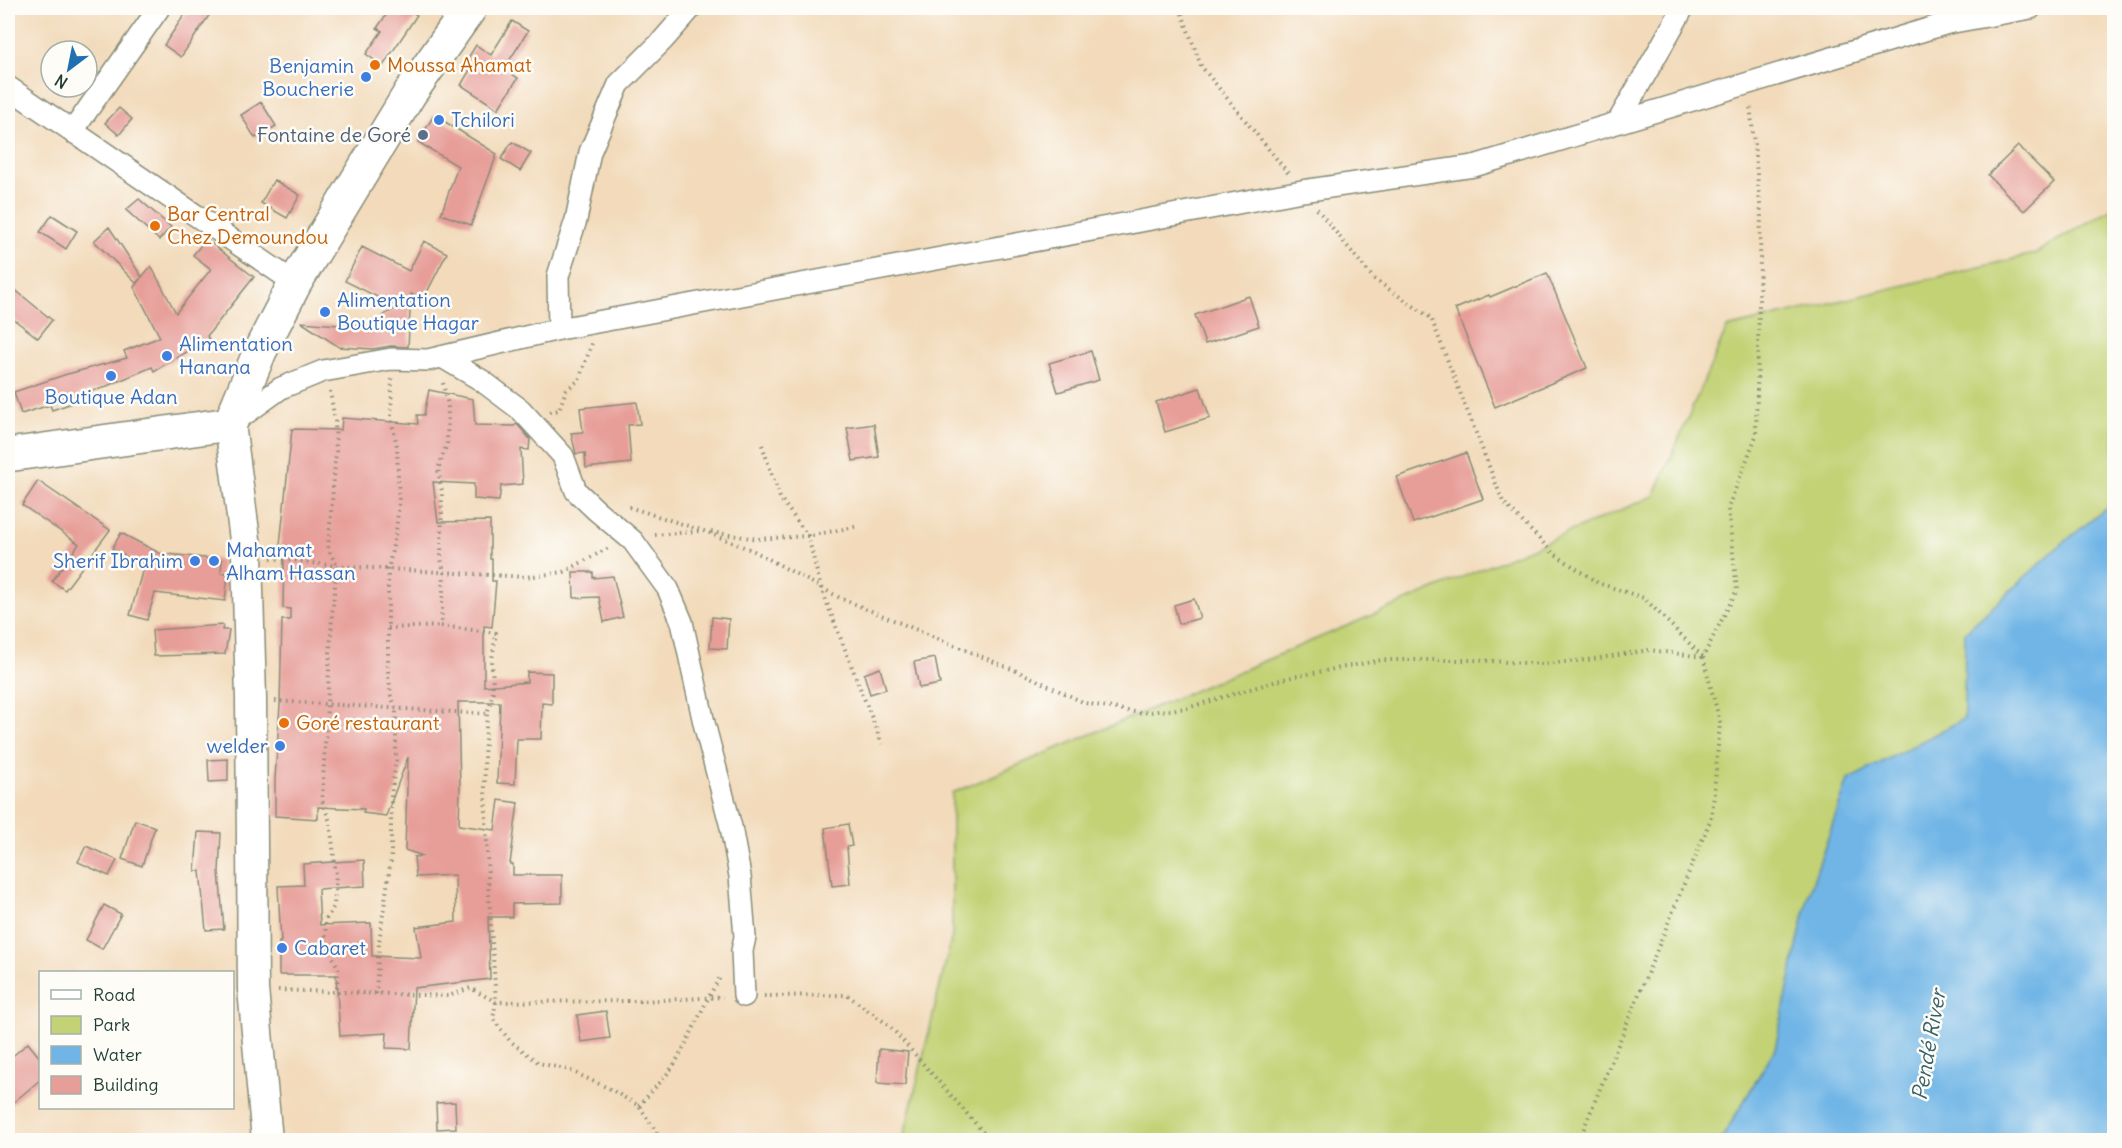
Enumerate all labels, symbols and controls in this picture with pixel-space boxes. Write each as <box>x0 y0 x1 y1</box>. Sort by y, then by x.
north arrow <box>39 39 99 99</box>
place label: Moussa Ahamat <box>387 52 532 77</box>
place label: Benjamin Boucherie <box>262 53 354 101</box>
marker: Moussa Ahamat <box>368 58 382 72</box>
text: N <box>51 70 71 93</box>
marker: Benjamin Boucherie <box>359 70 373 84</box>
place label: Tchilori <box>451 107 515 132</box>
marker: Tchilori <box>432 113 446 127</box>
place label: Fontaine de Goré <box>257 122 411 147</box>
marker: Fontaine de Goré <box>416 128 430 142</box>
place label: Bar Central Chez Demoundou <box>167 201 328 249</box>
marker: Bar Central Chez Demoundou <box>148 219 162 233</box>
place label: Alimentation Boutique Hagar <box>337 287 479 335</box>
marker: Alimentation Boutique Hagar <box>318 305 332 319</box>
place label: Alimentation Hanana <box>179 331 293 379</box>
marker: Alimentation Hanana <box>160 349 174 363</box>
marker: Boutique Adan <box>104 369 118 383</box>
place label: Boutique Adan <box>44 384 178 409</box>
place label: Mahamat Alham Hassan <box>226 537 356 585</box>
place label: Sherif Ibrahim <box>53 548 183 573</box>
marker: Sherif Ibrahim <box>188 554 202 568</box>
marker: Mahamat Alham Hassan <box>207 554 221 568</box>
place label: Goré restaurant <box>296 710 440 735</box>
marker: Goré restaurant <box>277 716 291 730</box>
place label: welder <box>206 733 268 758</box>
marker: welder <box>273 739 287 753</box>
place label: Cabaret <box>294 935 366 960</box>
marker: Cabaret <box>275 941 289 955</box>
legend <box>39 971 234 1109</box>
text: Road <box>93 983 136 1006</box>
water label: Pendé River <box>1905 985 1952 1102</box>
text: Park <box>93 1013 130 1036</box>
text: Water <box>93 1043 143 1066</box>
text: Building <box>93 1073 158 1096</box>

